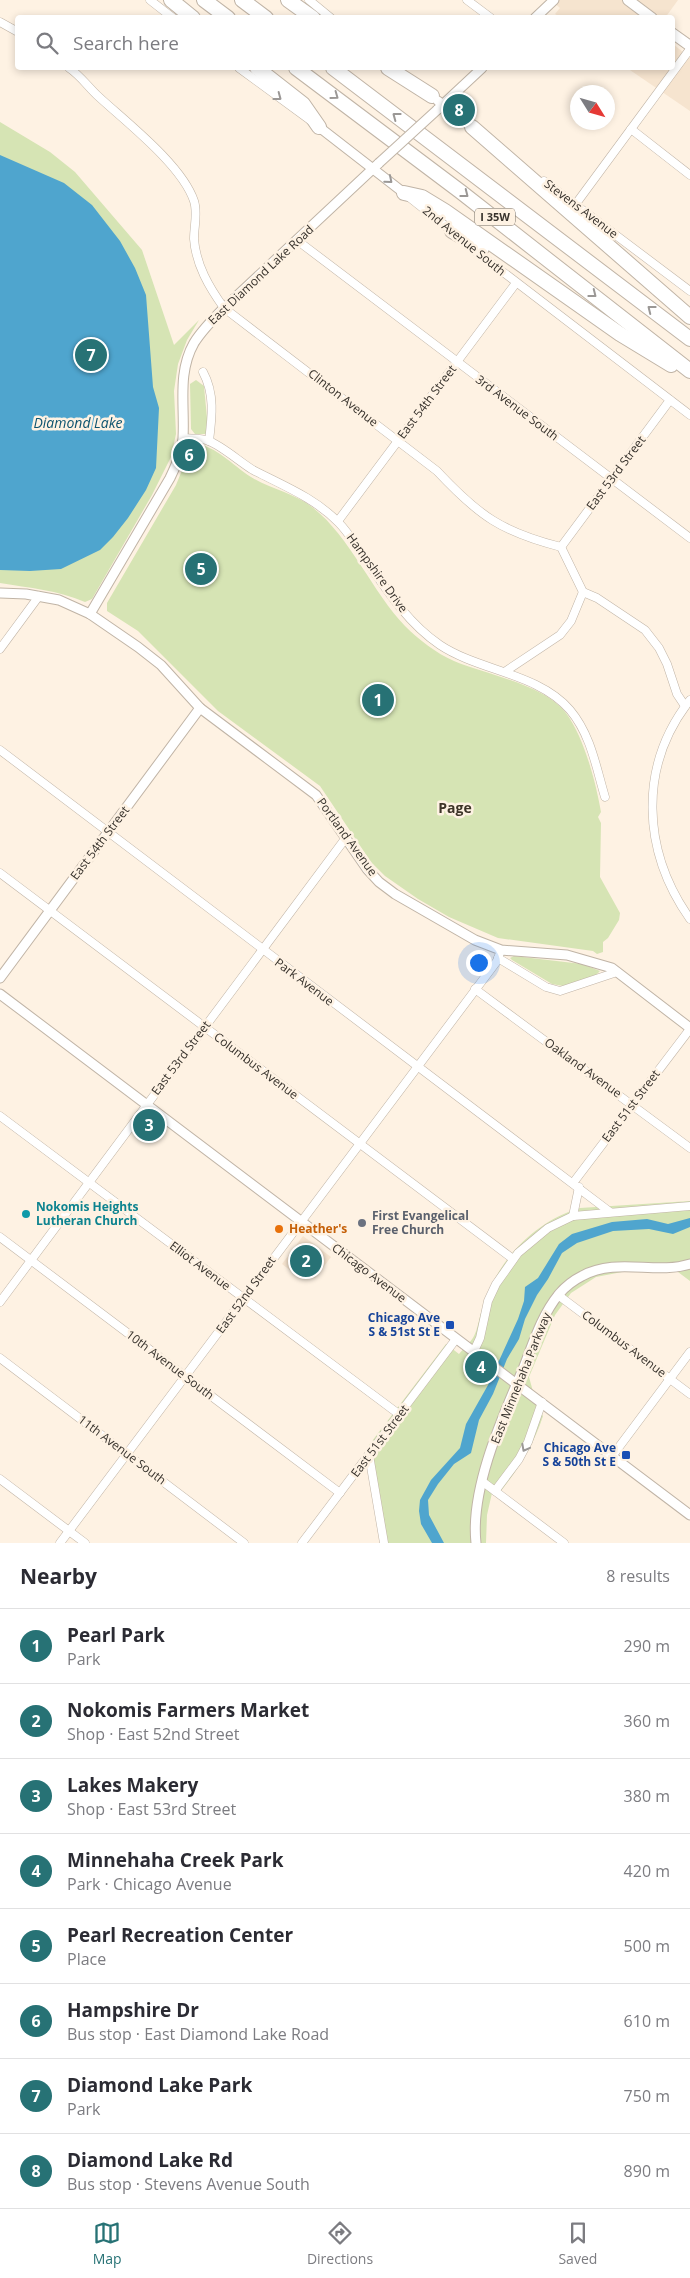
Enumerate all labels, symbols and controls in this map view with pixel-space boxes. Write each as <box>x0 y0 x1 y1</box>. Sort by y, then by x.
search box <box>15 15 675 70</box>
icon: search <box>33 29 61 57</box>
text: Search here <box>73 30 179 56</box>
north arrow <box>570 85 615 130</box>
one-way arrow <box>272 91 282 100</box>
one-way arrow <box>329 91 338 99</box>
pin: 8 <box>443 91 475 129</box>
one-way arrow <box>393 113 402 121</box>
one-way arrow <box>384 175 393 184</box>
street label: Stevens Avenue <box>541 175 622 242</box>
one-way arrow <box>459 189 468 197</box>
street label: 2nd Avenue South <box>419 202 509 279</box>
road number: I 35W <box>475 208 515 226</box>
street label: East Diamond Lake Road <box>204 221 317 328</box>
one-way arrow <box>587 288 597 297</box>
one-way arrow <box>647 306 657 315</box>
pin: 7 <box>75 336 107 374</box>
street label: East 54th Street <box>393 361 460 442</box>
street label: Clinton Avenue <box>305 365 382 431</box>
street label: 3rd Avenue South <box>472 371 562 444</box>
water label: Diamond Lake <box>33 413 123 432</box>
street label: East 53rd Street <box>582 432 649 513</box>
pin: 6 <box>173 436 205 474</box>
street label: Hampshire Drive <box>343 530 412 616</box>
pin: 5 <box>185 550 217 588</box>
pin: 1 <box>362 681 394 719</box>
street label: Portland Avenue <box>313 794 382 879</box>
district label: Page <box>438 798 472 817</box>
street label: East 54th Street <box>66 802 133 883</box>
your location <box>466 950 492 976</box>
street label: Park Avenue <box>271 954 338 1010</box>
street label: East 53rd Street <box>147 1017 214 1098</box>
street label: Columbus Avenue <box>211 1028 302 1103</box>
street label: Oakland Avenue <box>541 1034 626 1102</box>
street label: East 51st Street <box>598 1066 664 1145</box>
pin: 3 <box>133 1106 165 1144</box>
place label: Nokomis Heights Lutheran Church <box>36 1198 138 1229</box>
place label: First Evangelical Free Church <box>372 1207 469 1238</box>
marker: Nokomis Heights Lutheran Church <box>20 1208 32 1220</box>
marker: First Evangelical Free Church <box>356 1217 368 1229</box>
place label: Heather's <box>289 1220 347 1237</box>
marker: Heather's <box>273 1223 285 1235</box>
street label: Elliot Avenue <box>166 1237 234 1294</box>
street label: Chicago Avenue <box>329 1239 410 1306</box>
pin: 2 <box>290 1242 322 1280</box>
street label: East 52nd Street <box>212 1253 279 1337</box>
street label: Columbus Avenue <box>579 1306 670 1381</box>
place label: Chicago Ave S & 51st St E <box>368 1309 440 1340</box>
street label: East Minnehaha Parkway <box>486 1309 555 1446</box>
marker: Chicago Ave S & 51st St E <box>444 1319 456 1331</box>
street label: 10th Avenue South <box>123 1326 218 1403</box>
pin: 4 <box>465 1348 497 1386</box>
street label: East 51st Street <box>347 1401 413 1480</box>
street label: 11th Avenue South <box>75 1411 170 1488</box>
place label: Chicago Ave S & 50th St E <box>543 1439 616 1470</box>
one-way arrow <box>521 1442 531 1451</box>
marker: Chicago Ave S & 50th St E <box>620 1449 632 1461</box>
text: Nearby <box>20 1562 97 1590</box>
text: 8 results <box>606 1565 670 1587</box>
text: Pearl Park <box>67 1622 165 1648</box>
text: 1 <box>31 1635 41 1657</box>
text: 290 m <box>624 1635 670 1657</box>
text: Park <box>67 1648 100 1670</box>
text: Nokomis Farmers Market <box>67 1697 309 1723</box>
text: 2 <box>31 1710 41 1732</box>
text: 360 m <box>624 1710 670 1732</box>
text: Shop · East 52nd Street <box>67 1723 240 1745</box>
text: Lakes Makery <box>67 1772 198 1798</box>
text: 3 <box>31 1785 41 1807</box>
text: 380 m <box>624 1785 670 1807</box>
text: Shop · East 53rd Street <box>67 1798 236 1820</box>
text: Minnehaha Creek Park <box>67 1847 284 1873</box>
text: 4 <box>31 1860 41 1882</box>
text: 420 m <box>624 1860 670 1882</box>
text: Park · Chicago Avenue <box>67 1873 232 1895</box>
text: Pearl Recreation Center <box>67 1922 293 1948</box>
text: 5 <box>31 1935 41 1957</box>
text: 500 m <box>624 1935 670 1957</box>
text: Place <box>67 1948 106 1970</box>
text: Hampshire Dr <box>67 1997 199 2023</box>
text: 6 <box>31 2010 41 2032</box>
text: 610 m <box>624 2010 670 2032</box>
text: Bus stop · East Diamond Lake Road <box>67 2023 329 2045</box>
text: Diamond Lake Park <box>67 2072 252 2098</box>
text: 7 <box>31 2085 41 2107</box>
text: 750 m <box>624 2085 670 2107</box>
text: Park <box>67 2098 100 2120</box>
text: Diamond Lake Rd <box>67 2147 233 2173</box>
text: 8 <box>31 2160 41 2182</box>
text: 890 m <box>624 2160 670 2182</box>
text: Bus stop · Stevens Avenue South <box>67 2173 310 2195</box>
tab: Map <box>93 2219 122 2268</box>
tab: Directions <box>307 2219 373 2268</box>
tab: Saved <box>558 2219 597 2268</box>

